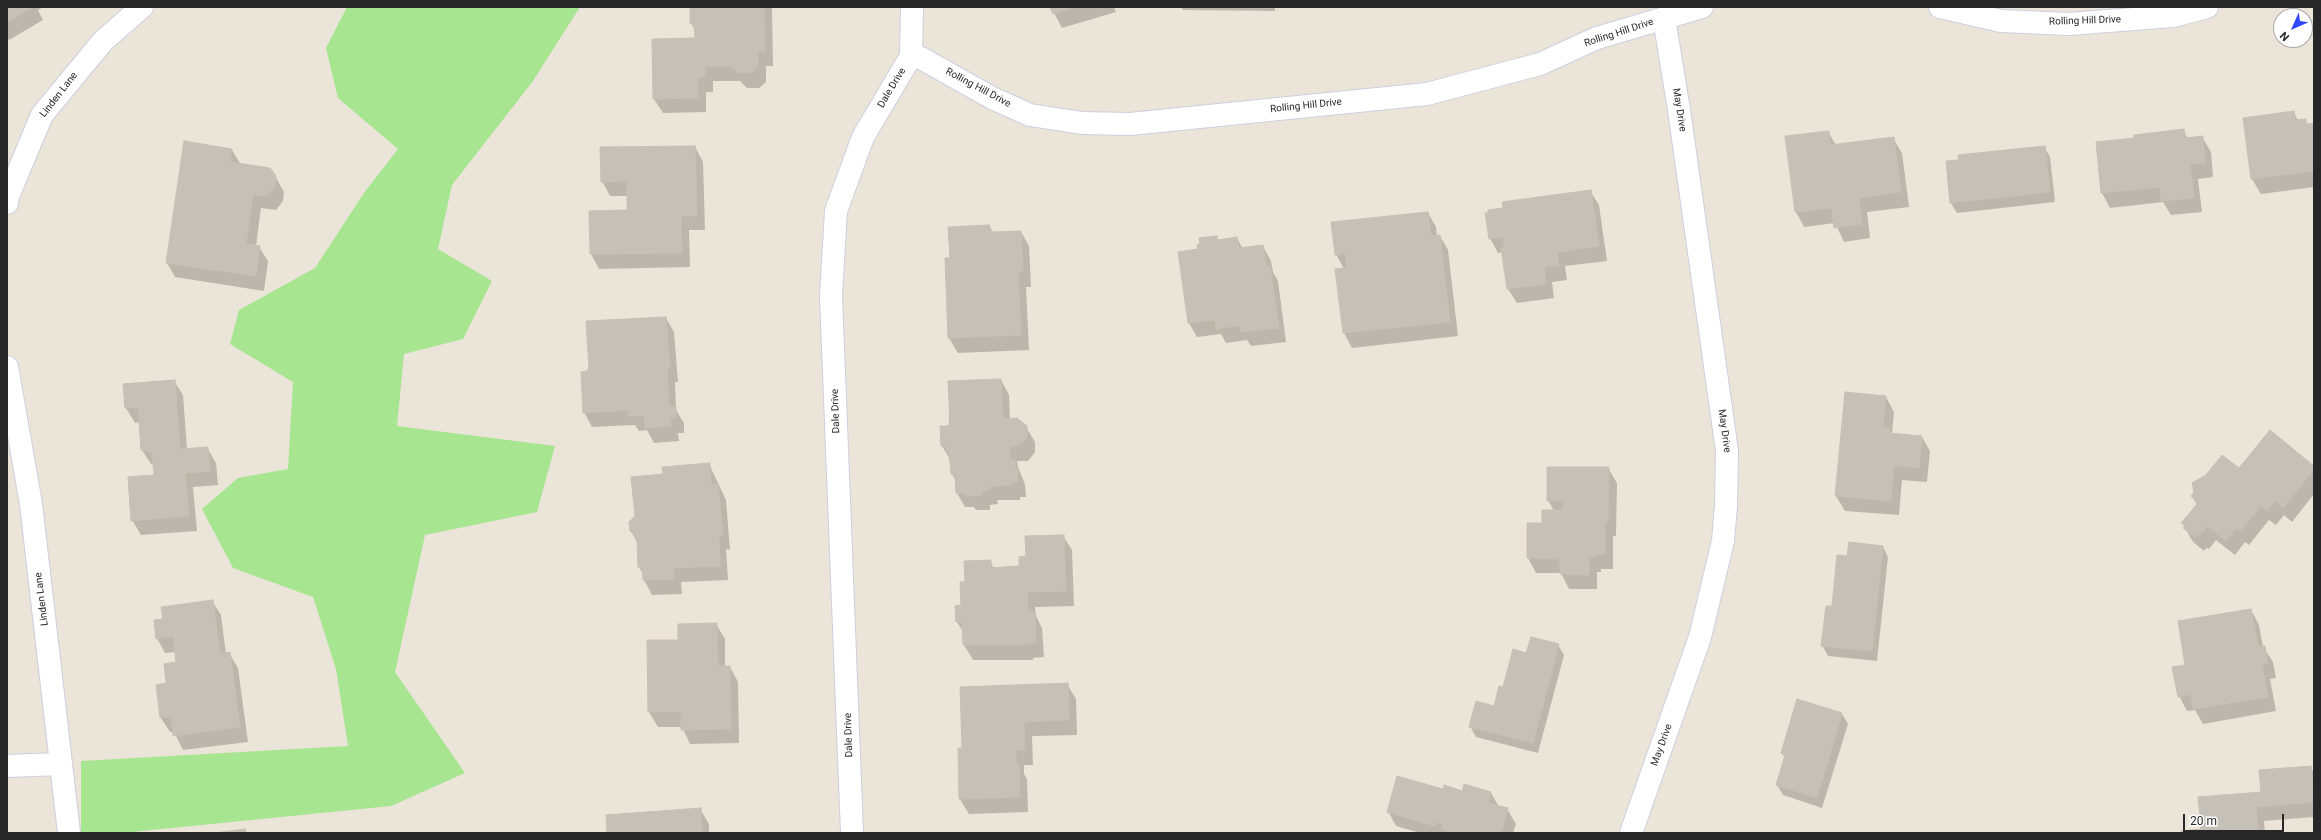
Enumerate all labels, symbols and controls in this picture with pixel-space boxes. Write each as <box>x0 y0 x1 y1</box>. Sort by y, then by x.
north arrow <box>2273 8 2313 48</box>
street label: Rolling Hill Drive <box>2049 14 2121 28</box>
street label: Rolling Hill Drive <box>1583 16 1655 50</box>
text: N <box>2278 29 2292 43</box>
street label: Dale Drive <box>875 66 909 110</box>
street label: Rolling Hill Drive <box>943 66 1013 110</box>
street label: Linden Lane <box>38 70 80 120</box>
street label: May Drive <box>1670 87 1688 133</box>
street label: Rolling Hill Drive <box>1269 96 1343 116</box>
street label: Dale Drive <box>829 388 843 434</box>
street label: May Drive <box>1715 408 1733 454</box>
street label: Linden Lane <box>33 572 51 626</box>
street label: Dale Drive <box>842 712 856 758</box>
street label: May Drive <box>1649 722 1675 768</box>
scale bar <box>2185 806 2286 832</box>
text: 20 m <box>2190 814 2217 828</box>

